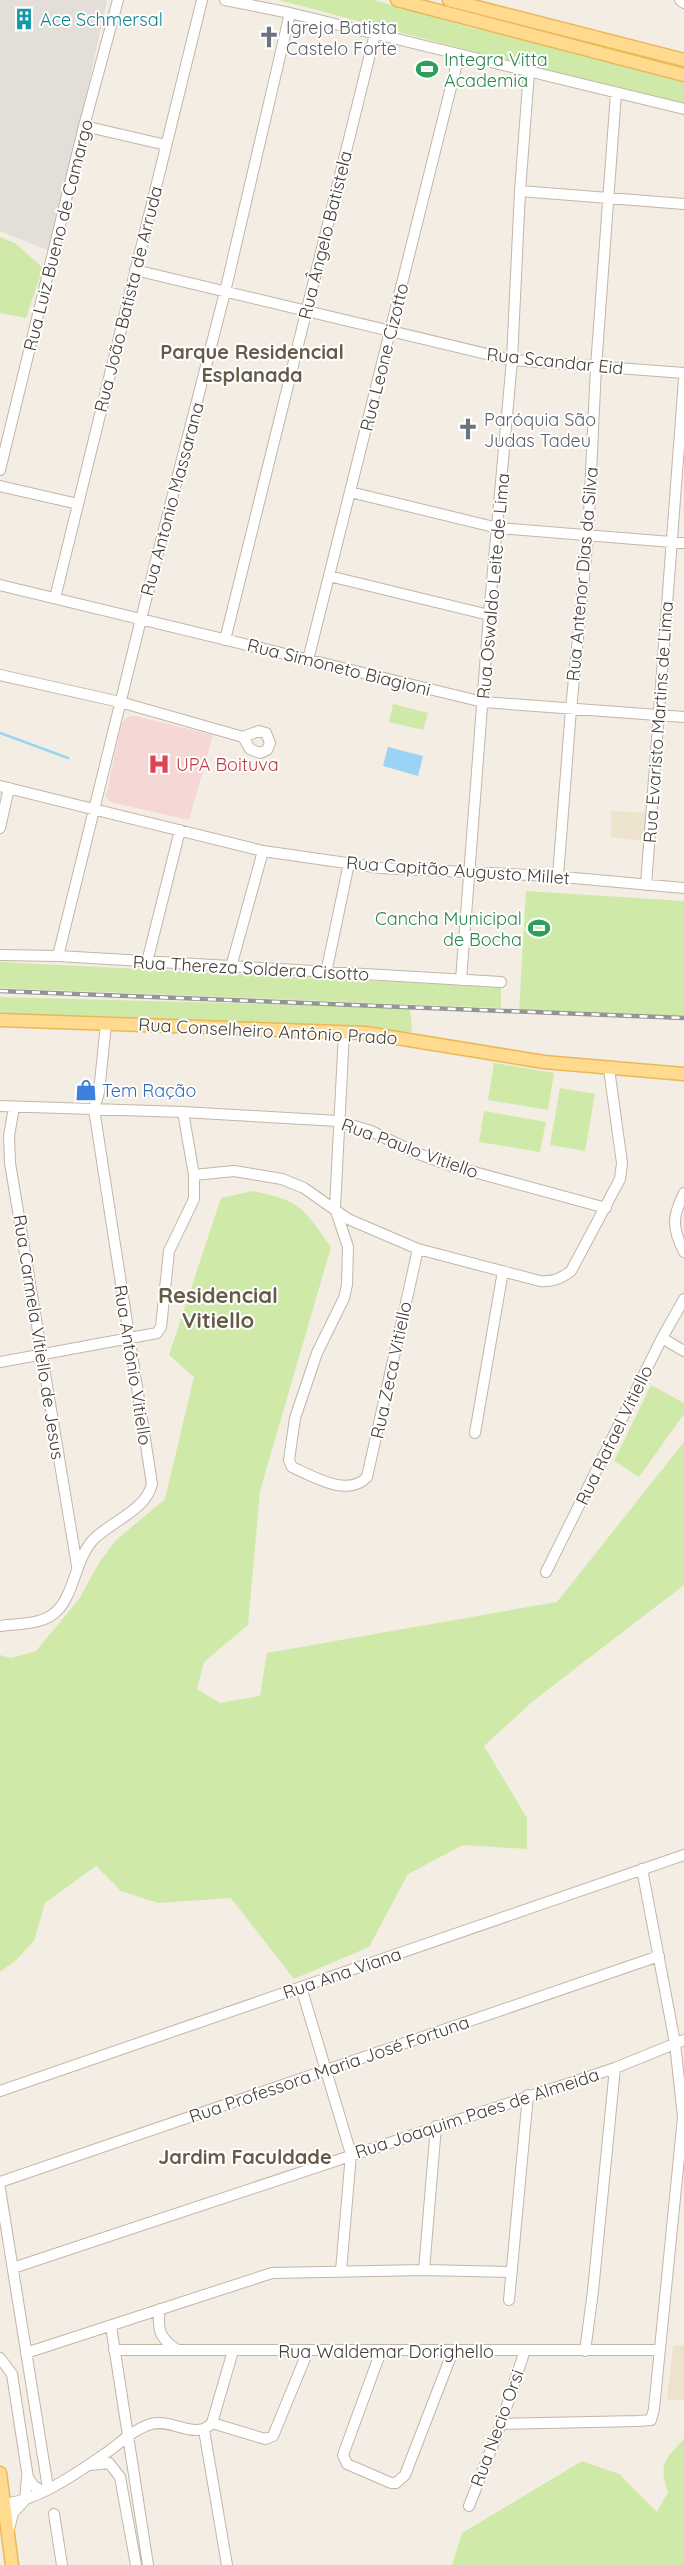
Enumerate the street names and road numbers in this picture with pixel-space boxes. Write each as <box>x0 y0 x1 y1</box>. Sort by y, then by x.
street label: Rua Luiz Bueno de Camargo <box>18 117 98 353</box>
street label: Rua Ângelo Batistela <box>293 148 357 322</box>
street label: Rua João Batista de Arruda <box>89 184 167 414</box>
street label: Rua Leone Cizotto <box>354 280 414 434</box>
street label: Rua Scandar Eid <box>486 342 624 380</box>
street label: Rua Antonio Massarana <box>135 400 209 598</box>
street label: Rua Antenor Dias da Silva <box>561 466 603 682</box>
street label: Rua Oswaldo Leite de Lima <box>472 472 514 700</box>
street label: Rua Evaristo Martins de Lima <box>638 600 678 844</box>
street label: Rua Simoneto Biagioni <box>245 633 433 701</box>
street label: Rua Capitão Augusto Millet <box>345 851 571 889</box>
street label: Rua Thereza Soldera Cisotto <box>132 950 370 986</box>
street label: Rua Conselheiro Antônio Prado <box>138 1013 398 1049</box>
street label: Rua Paulo Vitiello <box>338 1113 482 1183</box>
street label: Rua Carmela Vitiello de Jesus <box>8 1213 70 1461</box>
street label: Rua Antônio Vitiello <box>109 1283 157 1447</box>
street label: Rua Zeca Vitiello <box>365 1299 417 1441</box>
street label: Rua Rafael Vitiello <box>570 1361 658 1509</box>
street label: Rua Ana Viana <box>280 1942 404 2004</box>
street label: Rua Professora Maria José Fortuna <box>186 2010 472 2128</box>
street label: Rua Joaquim Paes de Almeida <box>352 2063 602 2163</box>
street label: Rua Waldemar Dorighello <box>278 2340 494 2363</box>
street label: Rua Necio Orsi <box>465 2366 529 2490</box>

